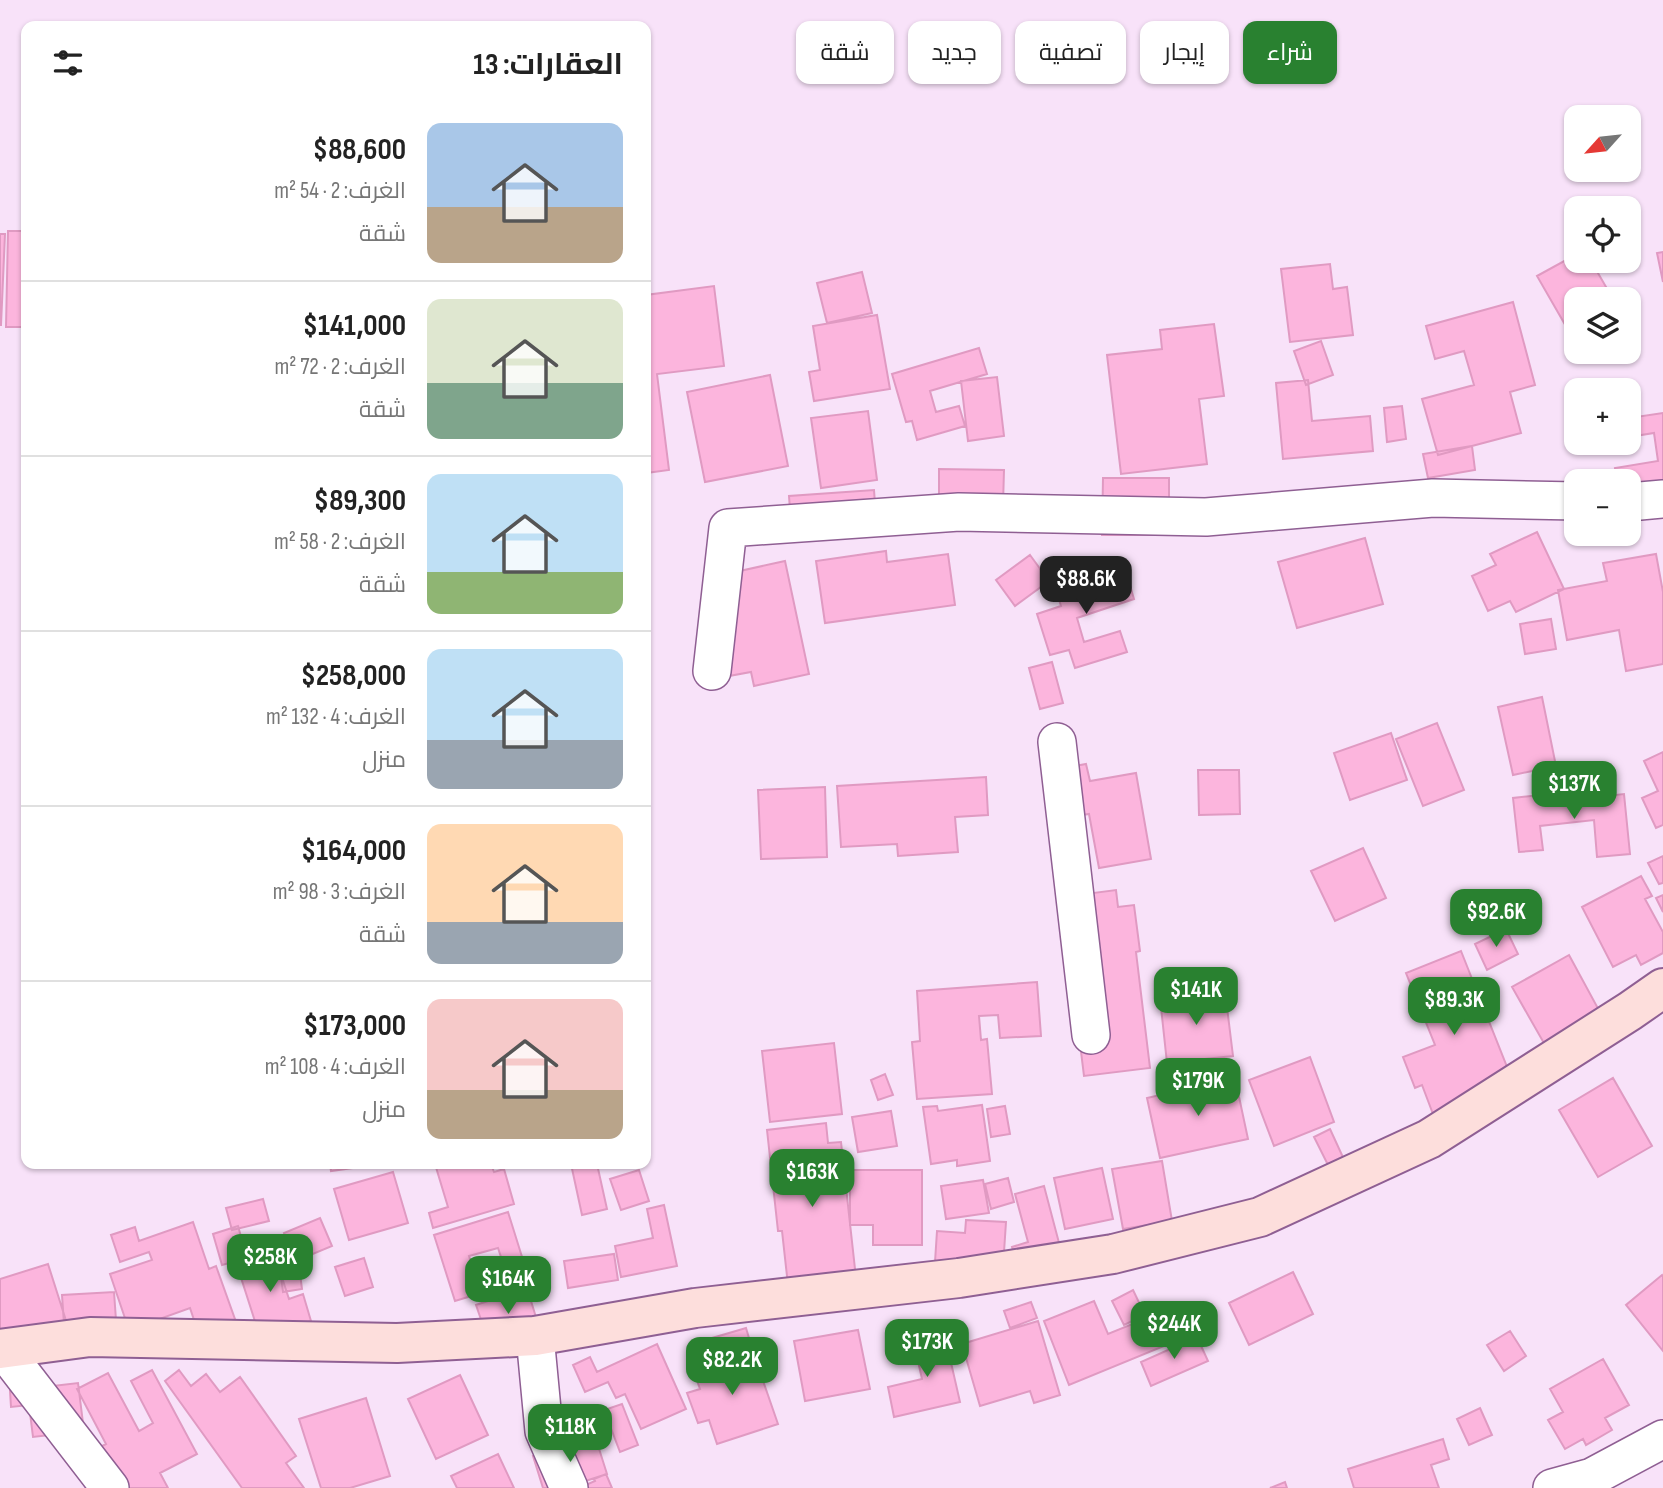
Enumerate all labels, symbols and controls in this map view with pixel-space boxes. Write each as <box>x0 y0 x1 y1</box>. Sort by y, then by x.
chip: شقة <box>796 21 894 84</box>
chip: جديد <box>908 21 1001 84</box>
chip: تصفية <box>1015 21 1126 84</box>
chip: إيجار <box>1140 21 1229 84</box>
chip: شراء <box>1243 21 1337 84</box>
icon: filters <box>49 44 87 82</box>
text: العقارات: 13 <box>473 47 623 83</box>
north arrow <box>1564 105 1642 182</box>
map controls <box>1564 105 1641 546</box>
text: $88,600 <box>313 132 406 168</box>
icon: home <box>483 151 567 235</box>
text: الغرف: 2 · 54 m² <box>274 177 406 205</box>
button: locate <box>1564 196 1641 273</box>
text: شقة <box>359 220 406 248</box>
button: layers <box>1564 287 1641 364</box>
text: $141,000 <box>303 308 406 344</box>
icon: home <box>483 327 567 411</box>
text: الغرف: 2 · 72 m² <box>275 353 406 381</box>
button: + <box>1564 378 1641 455</box>
text: شقة <box>359 396 406 424</box>
button: − <box>1564 469 1641 546</box>
text: $89,300 <box>314 483 406 519</box>
icon: home <box>483 502 567 586</box>
text: الغرف: 2 · 58 m² <box>274 528 406 556</box>
pin: $88.6K <box>1029 556 1143 616</box>
text: $88.6K <box>1056 565 1116 593</box>
text: شقة <box>359 571 406 599</box>
text: $258,000 <box>301 658 406 694</box>
icon: home <box>483 677 567 761</box>
text: الغرف: 4 · 132 m² <box>266 703 406 731</box>
text: منزل <box>362 746 406 774</box>
pin: $137K <box>1525 762 1623 821</box>
text: $137K <box>1548 770 1600 798</box>
text: $164,000 <box>301 833 406 869</box>
icon: home <box>483 852 567 936</box>
text: الغرف: 3 · 98 m² <box>273 878 406 906</box>
pin: $92.6K <box>1439 890 1553 949</box>
text: $92.6K <box>1466 898 1526 926</box>
text: شقة <box>359 921 406 949</box>
pin: $141K <box>1147 968 1245 1027</box>
text: $141K <box>1170 976 1222 1004</box>
pin: $89.3K <box>1397 978 1511 1037</box>
text: $89.3K <box>1424 986 1484 1014</box>
text: $173,000 <box>303 1008 406 1044</box>
icon: home <box>483 1027 567 1111</box>
text: الغرف: 4 · 108 m² <box>265 1053 406 1081</box>
pin: $179K <box>1149 1058 1247 1118</box>
text: $179K <box>1172 1067 1224 1095</box>
text: منزل <box>362 1096 406 1124</box>
pin: $163K <box>763 1150 861 1209</box>
text: $163K <box>785 1158 839 1186</box>
pin: $258K <box>221 1234 319 1294</box>
text: $258K <box>243 1243 297 1271</box>
pin: $164K <box>459 1256 557 1316</box>
text: $164K <box>481 1265 535 1293</box>
pin: $244K <box>1125 1302 1223 1361</box>
text: $244K <box>1147 1310 1201 1338</box>
pin: $173K <box>878 1320 976 1379</box>
text: $173K <box>901 1328 953 1356</box>
pin: $82.2K <box>675 1338 789 1397</box>
text: $82.2K <box>702 1346 762 1374</box>
pin: $118K <box>521 1404 619 1464</box>
text: $118K <box>544 1413 596 1441</box>

